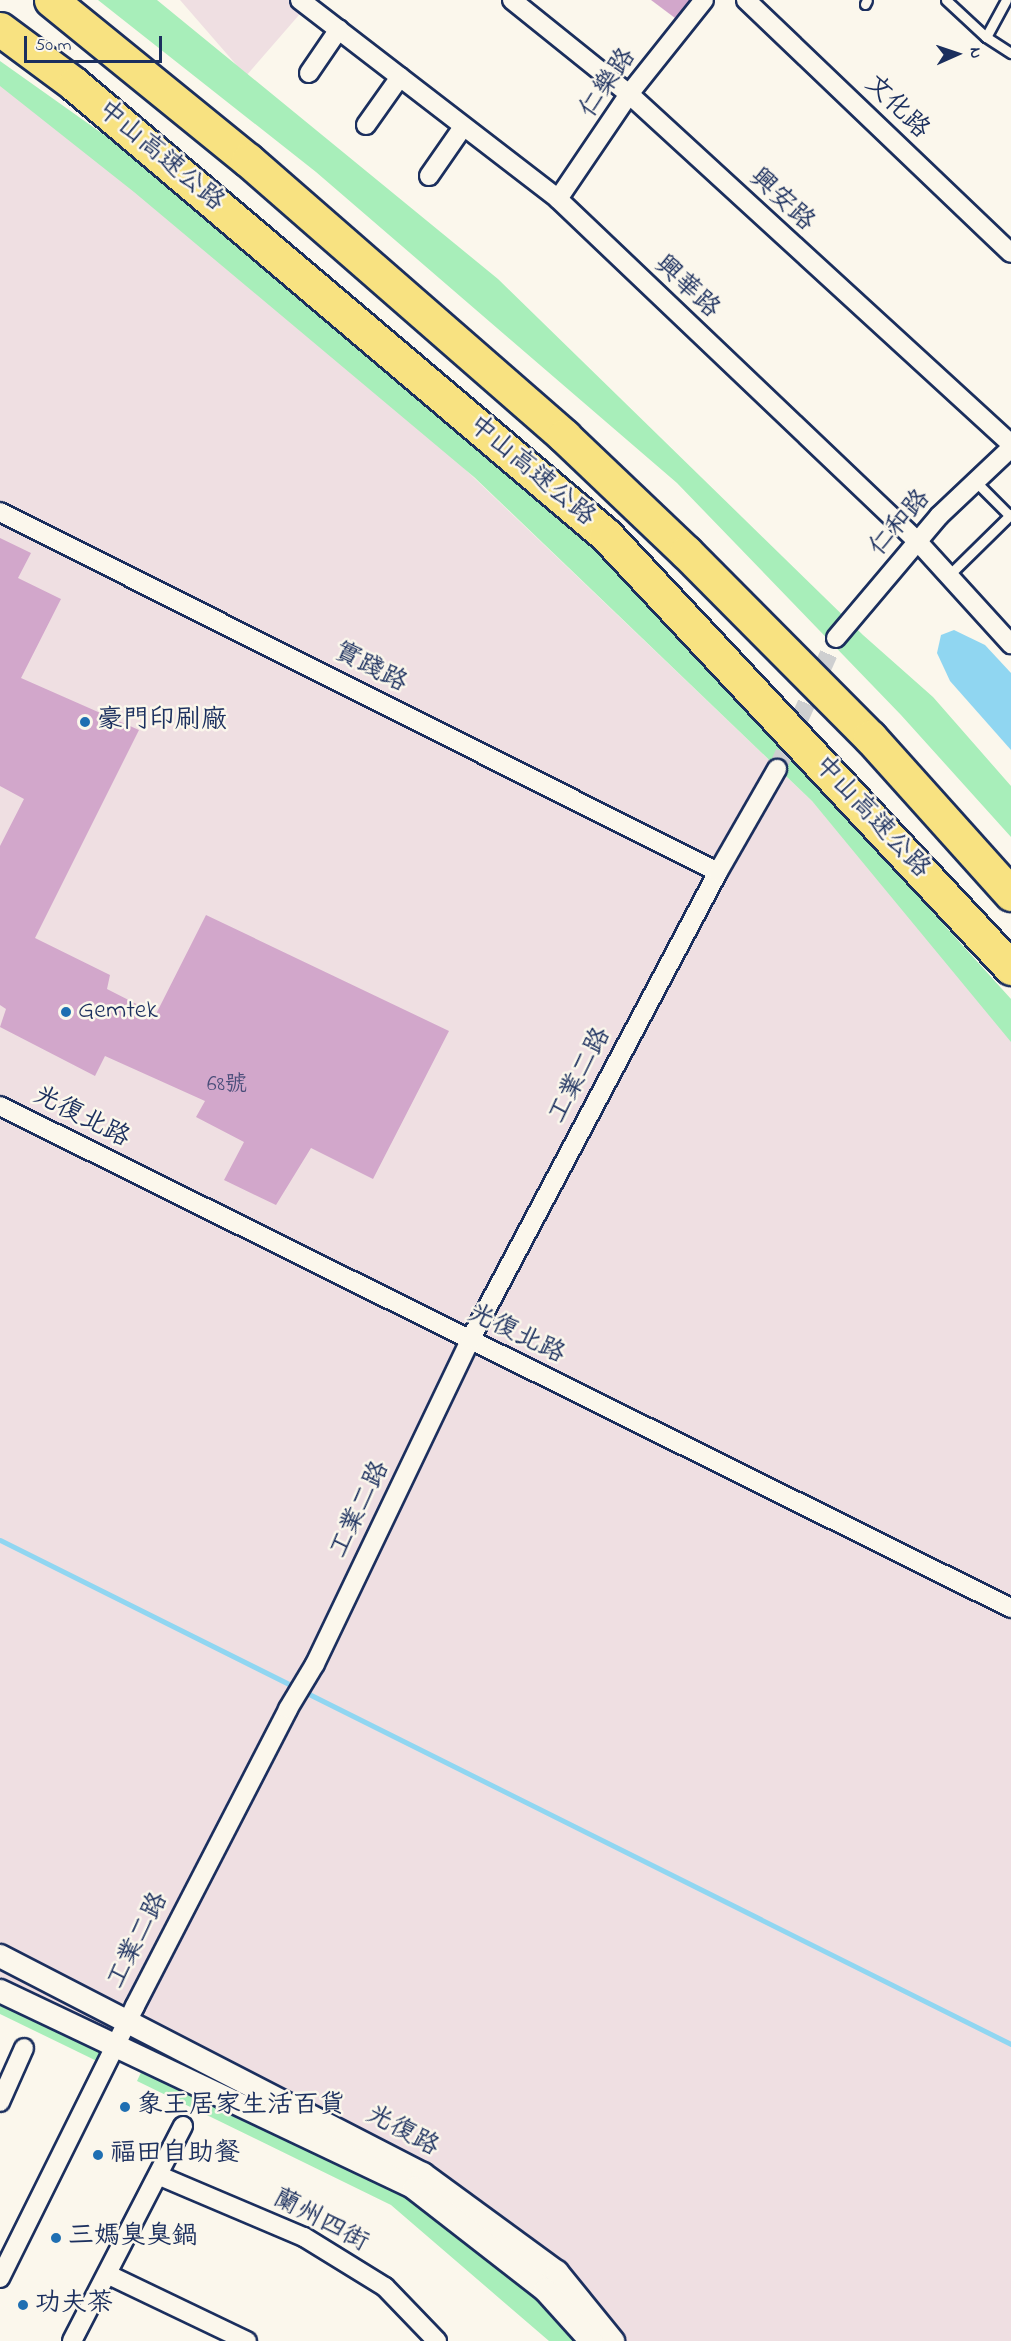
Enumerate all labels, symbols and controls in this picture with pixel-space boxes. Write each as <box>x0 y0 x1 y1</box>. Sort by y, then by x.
scale bar <box>27 24 165 62</box>
north arrow <box>927 24 987 84</box>
text: 50 m <box>35 33 72 59</box>
street label: 仁樂路 <box>574 43 644 125</box>
text: N <box>963 47 987 59</box>
street label: 文化路 <box>857 70 935 146</box>
street label: 中山高速公路 <box>90 95 230 219</box>
street label: 興安路 <box>742 163 820 239</box>
street label: 興華路 <box>647 250 725 326</box>
street label: 中山高速公路 <box>461 410 601 534</box>
street label: 仁和路 <box>864 484 938 564</box>
street label: 實踐路 <box>328 637 412 701</box>
place label: 豪門印刷廠 <box>97 706 227 738</box>
marker: 豪門印刷廠 <box>78 715 92 729</box>
street label: 中山高速公路 <box>806 750 936 886</box>
place label: Gemtek <box>78 996 158 1028</box>
marker: Gemtek <box>59 1005 73 1019</box>
street label: 工業二路 <box>543 1023 619 1129</box>
house number: 68號 <box>207 1073 247 1099</box>
street label: 光復北路 <box>28 1080 134 1156</box>
street label: 光復北路 <box>462 1298 570 1372</box>
street label: 工業二路 <box>324 1456 398 1564</box>
street label: 工業二路 <box>101 1888 177 1994</box>
place label: 象王居家生活百貨 <box>137 2091 345 2123</box>
street label: 光復路 <box>360 2099 444 2165</box>
marker: 象王居家生活百貨 <box>118 2100 132 2114</box>
place label: 福田自助餐 <box>110 2139 240 2171</box>
marker: 福田自助餐 <box>91 2148 105 2162</box>
street label: 蘭州四街 <box>267 2184 373 2260</box>
place label: 三媽臭臭鍋 <box>68 2222 198 2254</box>
marker: 三媽臭臭鍋 <box>49 2231 63 2245</box>
place label: 功夫茶 <box>35 2289 113 2321</box>
marker: 功夫茶 <box>16 2298 30 2312</box>

